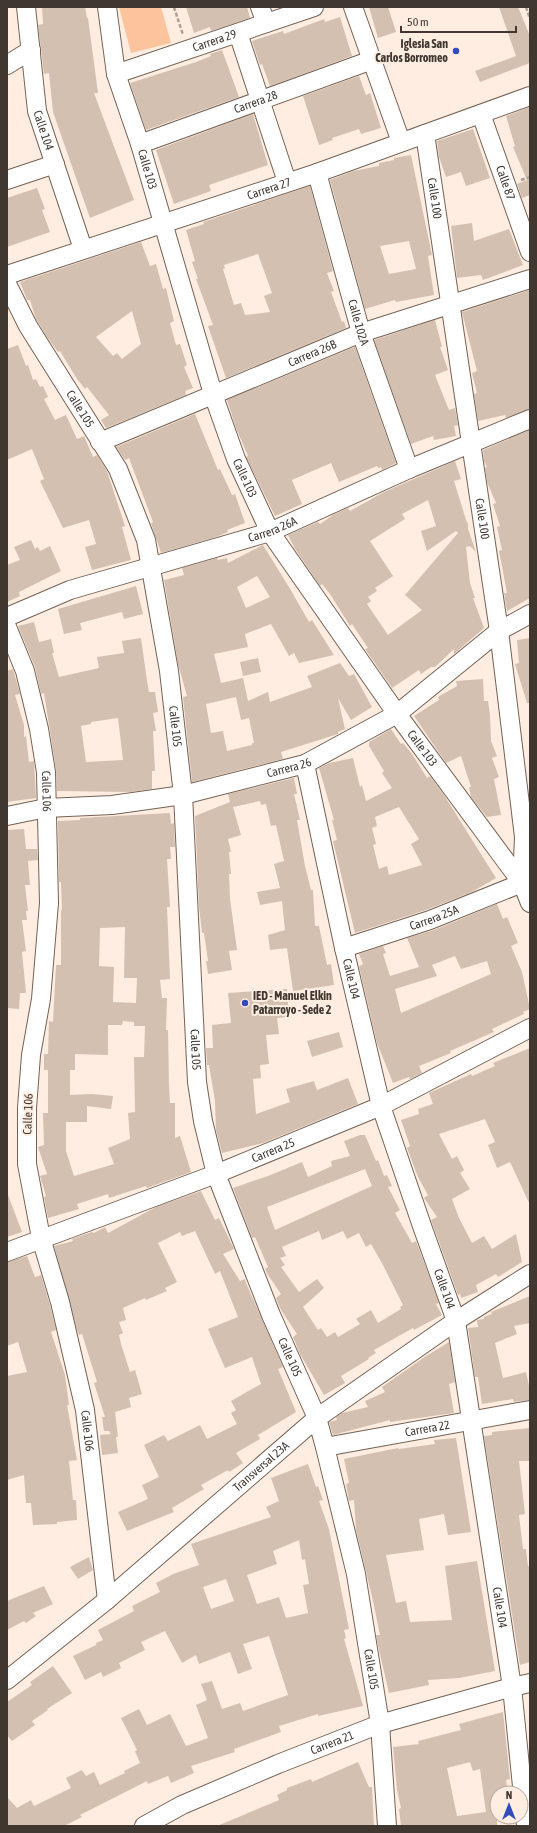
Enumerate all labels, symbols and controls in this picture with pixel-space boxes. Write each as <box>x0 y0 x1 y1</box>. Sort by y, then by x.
scale bar <box>401 8 516 34</box>
text: 50 m <box>407 15 429 29</box>
street label: Carrera 29 <box>191 27 239 55</box>
place label: Iglesia San Carlos Borromeo <box>375 37 448 65</box>
marker: Iglesia San Carlos Borromeo <box>451 46 461 56</box>
street label: Carrera 28 <box>232 88 280 116</box>
street label: Calle 104 <box>30 109 57 153</box>
street label: Calle 103 <box>135 148 160 191</box>
street label: Calle 87 <box>493 164 518 202</box>
street label: Carrera 27 <box>245 175 293 202</box>
street label: Calle 100 <box>425 177 445 220</box>
street label: Calle 102A <box>345 298 372 347</box>
street label: Carrera 26B <box>286 337 339 370</box>
street label: Calle 105 <box>63 388 97 430</box>
street label: Calle 103 <box>230 456 260 500</box>
street label: Calle 100 <box>472 497 492 541</box>
street label: Carrera 26A <box>247 514 299 545</box>
street label: Calle 105 <box>166 705 185 748</box>
street label: Calle 103 <box>404 727 440 769</box>
street label: Carrera 26 <box>265 755 314 780</box>
street label: Calle 106 <box>39 770 54 812</box>
street label: Carrera 25A <box>408 902 461 933</box>
street label: Calle 104 <box>340 957 363 1001</box>
place label: IED - Manuel Elkin Patarroyo - Sede 2 <box>253 989 332 1017</box>
marker: IED - Manuel Elkin Patarroyo - Sede 2 <box>240 998 250 1008</box>
street label: Calle 105 <box>187 1029 203 1071</box>
street label: Calle 106 <box>20 1093 36 1135</box>
street label: Carrera 25 <box>250 1135 297 1166</box>
street label: Calle 104 <box>431 1267 458 1311</box>
street label: Calle 105 <box>275 1336 305 1379</box>
street label: Calle 106 <box>78 1409 97 1452</box>
street label: Carrera 22 <box>404 1418 451 1439</box>
street label: Transversal 23A <box>230 1438 292 1494</box>
street label: Calle 104 <box>490 1586 510 1629</box>
street label: Calle 105 <box>361 1648 381 1691</box>
street label: Carrera 21 <box>308 1728 356 1758</box>
north arrow <box>489 1785 529 1825</box>
text: N <box>506 1789 512 1801</box>

